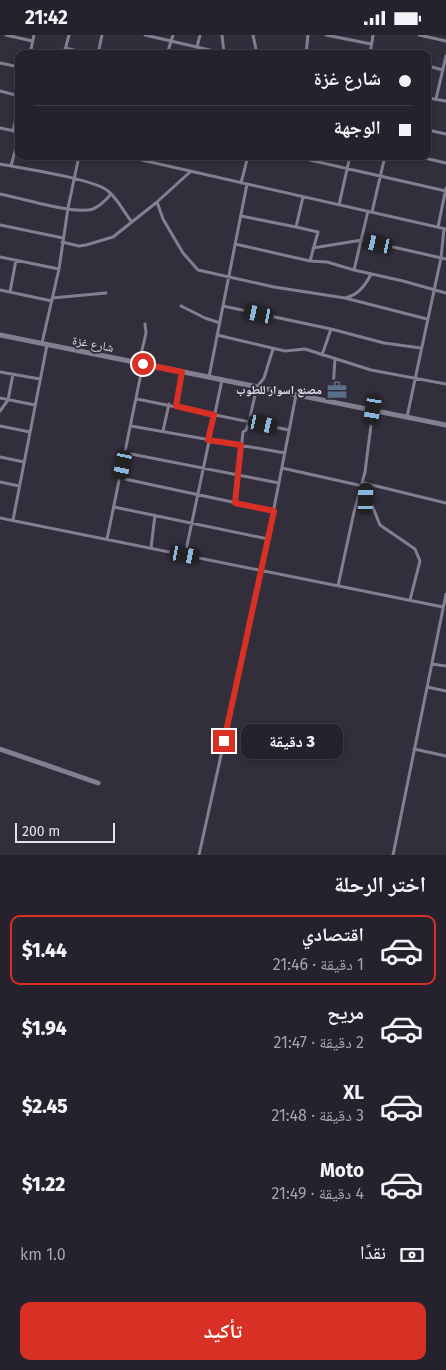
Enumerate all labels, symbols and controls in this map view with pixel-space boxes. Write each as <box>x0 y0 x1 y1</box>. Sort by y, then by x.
text: 21:42 <box>25 6 68 29</box>
text: شارع غزة <box>314 67 381 90</box>
text: الوجهة <box>333 116 381 139</box>
car <box>361 233 394 255</box>
car <box>242 304 275 324</box>
street label: شارع غزة <box>71 333 115 356</box>
route start <box>132 353 154 375</box>
office icon: مصنع اسوار للطوب <box>326 379 348 401</box>
place label: مصنع اسوار للطوب <box>236 383 322 398</box>
car <box>363 394 382 426</box>
car <box>246 413 279 435</box>
car <box>112 449 133 481</box>
car <box>357 483 374 513</box>
car <box>168 545 201 565</box>
callout: 3 دقيقة <box>242 723 344 759</box>
route end <box>213 730 235 752</box>
text: 3 دقيقة <box>269 732 315 751</box>
scale bar <box>15 820 115 843</box>
text: 200 m <box>22 823 60 840</box>
text: اختر الرحلة <box>334 871 426 898</box>
text: اقتصادي <box>302 923 364 946</box>
icon: car <box>379 928 424 973</box>
text: $1.44 <box>22 939 67 962</box>
text: 1 دقيقة · 21:46 <box>273 955 364 974</box>
text: مريح <box>327 1001 364 1024</box>
icon: car <box>379 1006 424 1051</box>
text: $1.94 <box>22 1017 67 1040</box>
text: 2 دقيقة · 21:47 <box>274 1033 364 1052</box>
text: XL <box>343 1081 364 1104</box>
icon: car <box>379 1084 424 1129</box>
text: $2.45 <box>22 1095 68 1118</box>
text: 3 دقيقة · 21:48 <box>271 1106 364 1125</box>
text: Moto <box>320 1159 364 1182</box>
icon: car <box>379 1162 424 1207</box>
text: $1.22 <box>22 1173 65 1196</box>
text: 4 دقيقة · 21:49 <box>272 1184 364 1203</box>
text: نقدًا <box>360 1241 386 1264</box>
icon: cash <box>398 1241 426 1269</box>
text: 1.0 km <box>20 1245 66 1264</box>
button: تأكيد <box>20 1302 426 1360</box>

